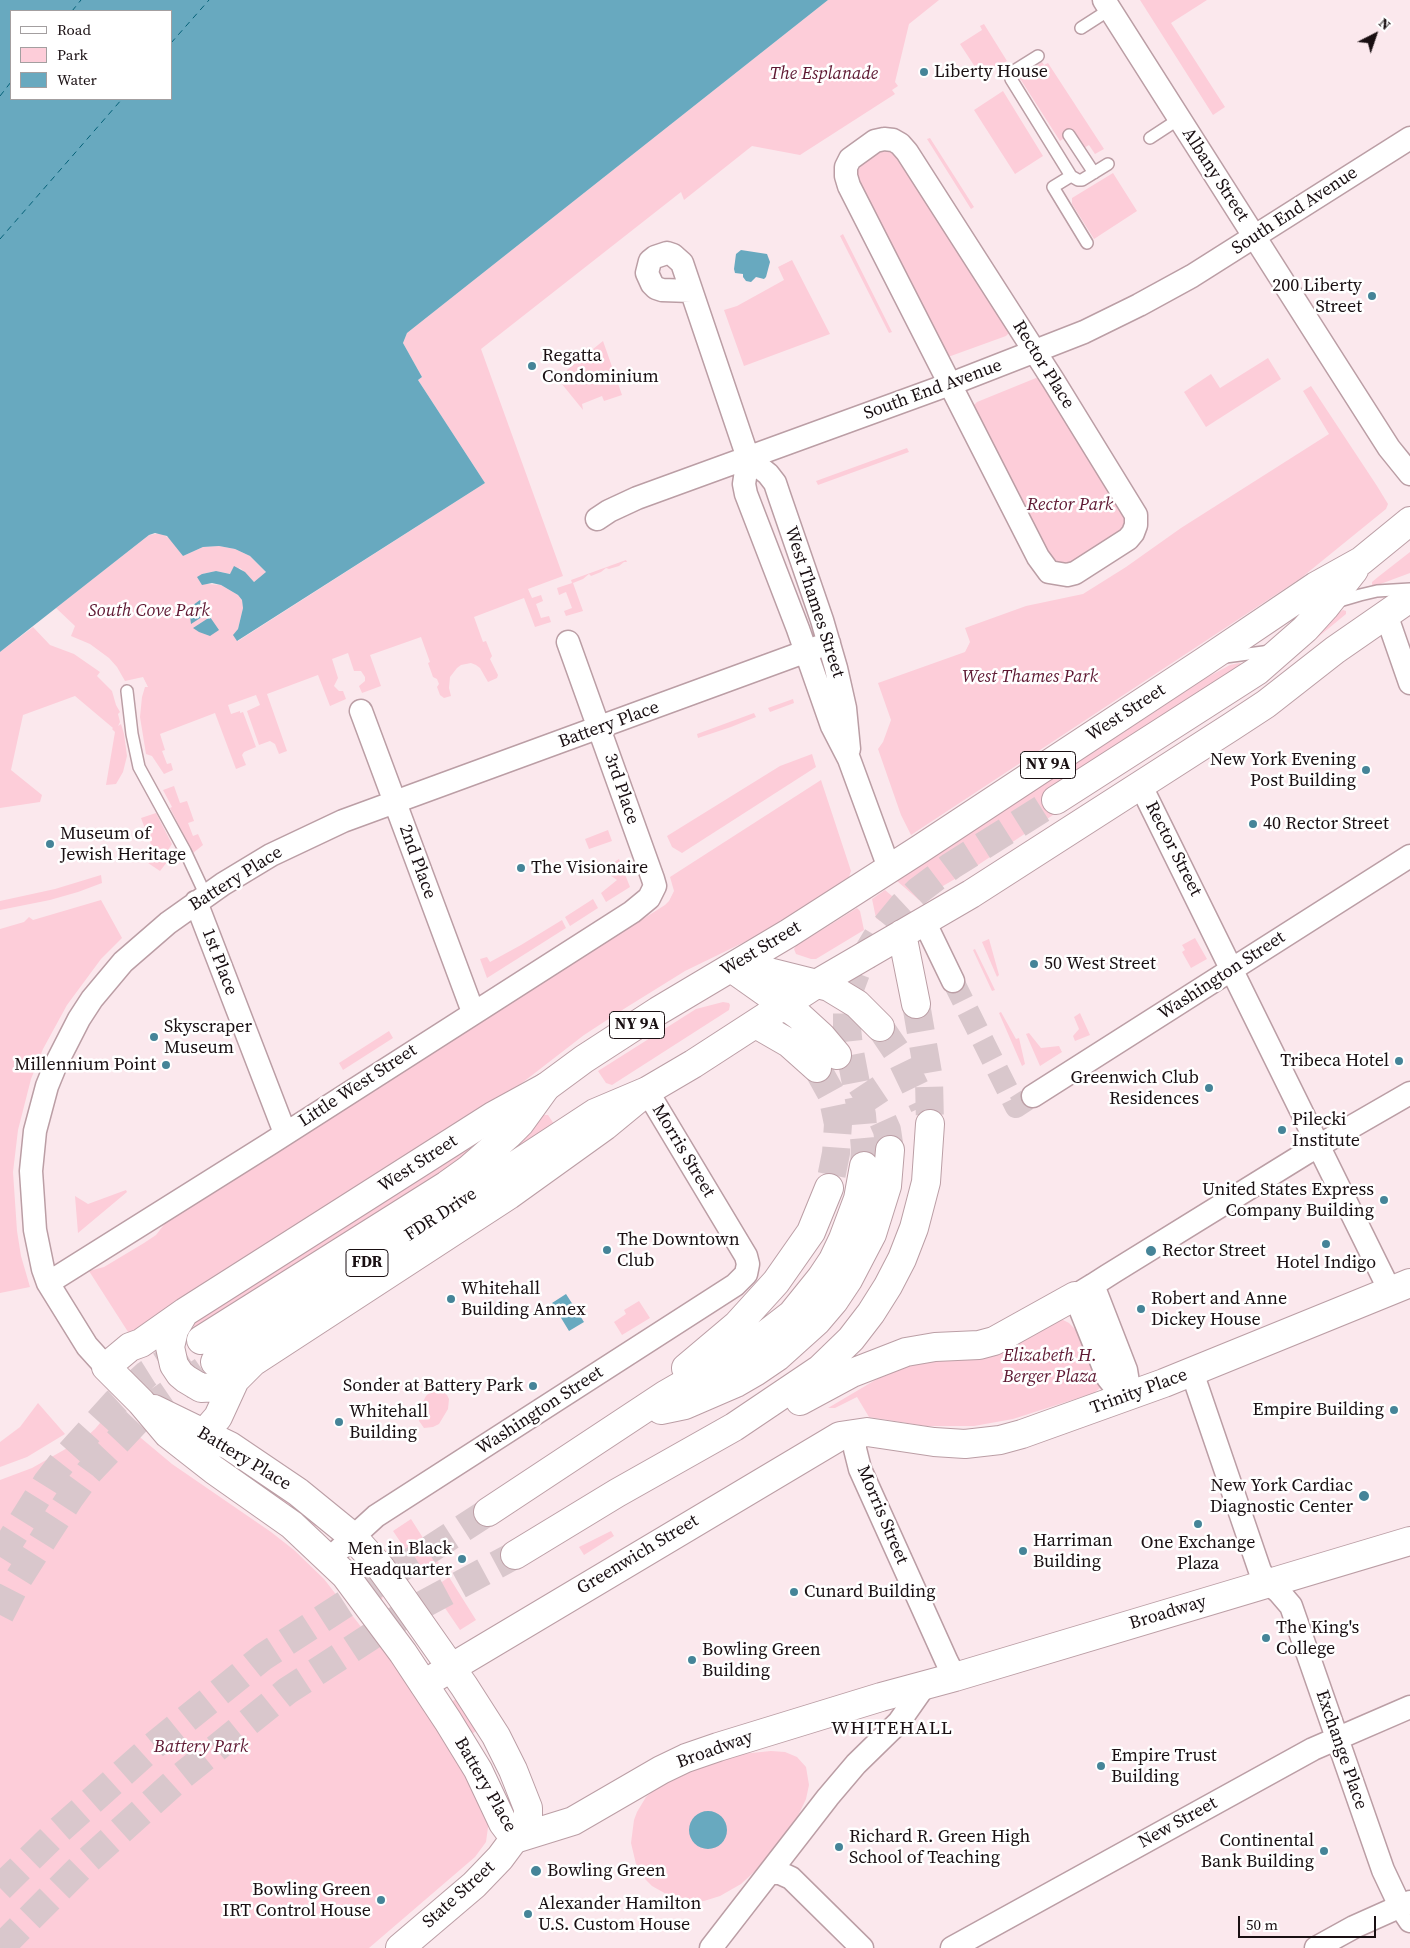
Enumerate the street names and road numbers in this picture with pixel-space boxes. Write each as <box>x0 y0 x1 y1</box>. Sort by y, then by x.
street label: Albany Street <box>1177 124 1253 226</box>
street label: South End Avenue <box>1228 162 1362 260</box>
street label: Rector Place <box>1007 317 1079 413</box>
street label: South End Avenue <box>861 355 1005 425</box>
street label: West Thames Street <box>779 524 849 680</box>
street label: West Street <box>1083 680 1169 746</box>
street label: Battery Place <box>556 697 662 753</box>
street label: 3rd Place <box>599 751 643 827</box>
road number: NY 9A <box>1020 752 1076 778</box>
street label: Rector Street <box>1140 798 1206 900</box>
street label: 2nd Place <box>394 822 440 902</box>
street label: Battery Place <box>185 842 287 916</box>
street label: West Street <box>717 917 805 981</box>
street label: 1st Place <box>196 926 242 998</box>
street label: Washington Street <box>1155 927 1289 1025</box>
road number: NY 9A <box>610 1012 664 1038</box>
street label: Little West Street <box>295 1040 421 1132</box>
street label: Morris Street <box>647 1100 719 1202</box>
street label: West Street <box>375 1131 461 1197</box>
street label: FDR Drive <box>401 1184 481 1246</box>
road number: FDR <box>346 1250 388 1276</box>
street label: Washington Street <box>473 1362 607 1460</box>
street label: Trinity Place <box>1087 1364 1191 1420</box>
street label: Battery Place <box>193 1423 295 1495</box>
street label: Morris Street <box>852 1463 912 1567</box>
street label: Greenwich Street <box>573 1510 703 1600</box>
street label: Broadway <box>1127 1591 1209 1635</box>
street label: Exchange Place <box>1310 1687 1372 1813</box>
street label: Broadway <box>674 1726 756 1774</box>
street label: Battery Place <box>449 1734 521 1836</box>
street label: New Street <box>1135 1793 1221 1853</box>
street label: State Street <box>418 1857 500 1933</box>

